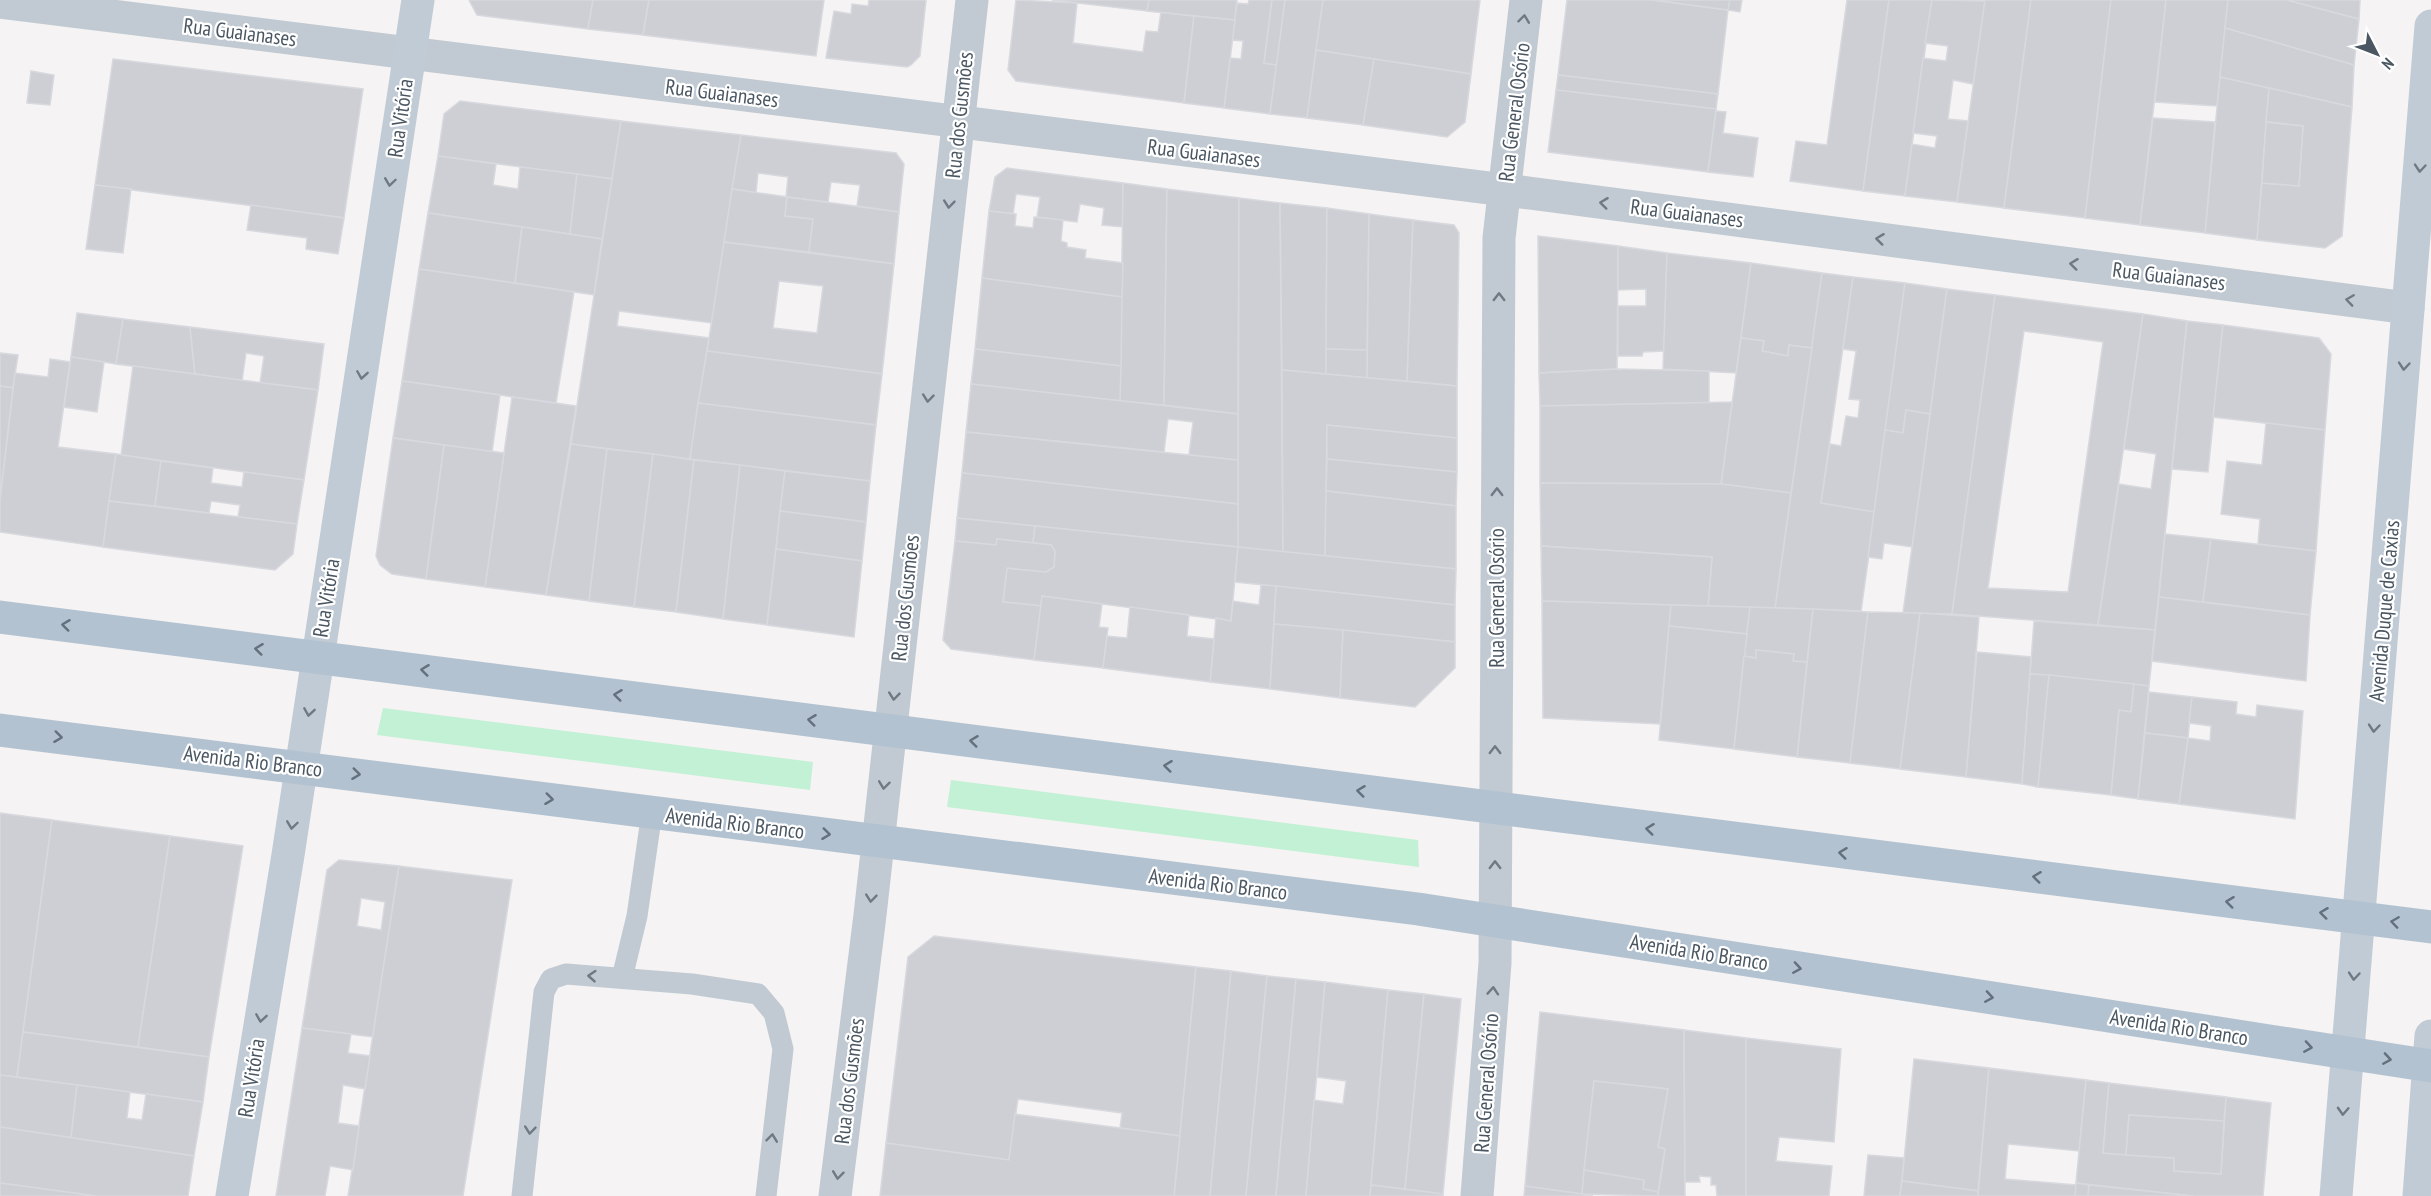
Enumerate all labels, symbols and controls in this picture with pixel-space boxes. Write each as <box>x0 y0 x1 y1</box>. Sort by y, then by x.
street label: Rua Guaianases <box>182 12 298 52</box>
one-way arrow <box>1517 15 1530 24</box>
north arrow <box>2347 24 2407 84</box>
street label: Rua General Osório <box>1492 41 1536 183</box>
street label: Rua dos Gusmões <box>939 51 979 179</box>
text: N <box>2378 54 2398 74</box>
street label: Rua Guaianases <box>664 73 780 113</box>
street label: Rua Vitória <box>381 77 419 159</box>
street label: Rua Guaianases <box>1146 133 1262 173</box>
one-way arrow <box>2413 164 2426 173</box>
one-way arrow <box>385 178 397 187</box>
street label: Rua Guaianases <box>1629 193 1745 233</box>
one-way arrow <box>1599 197 1608 209</box>
one-way arrow <box>943 200 956 209</box>
one-way arrow <box>1876 233 1885 245</box>
street label: Rua Guaianases <box>2111 256 2227 296</box>
one-way arrow <box>2069 258 2078 270</box>
one-way arrow <box>1493 293 1505 302</box>
one-way arrow <box>2346 294 2355 307</box>
one-way arrow <box>2398 361 2411 371</box>
one-way arrow <box>356 371 368 380</box>
one-way arrow <box>922 394 934 403</box>
one-way arrow <box>1491 488 1503 497</box>
street label: Avenida Duque de Caxias <box>2363 519 2405 703</box>
street label: Rua General Osório <box>1483 528 1510 668</box>
street label: Rua dos Gusmões <box>885 534 925 662</box>
street label: Rua Vitória <box>306 557 346 639</box>
one-way arrow <box>61 619 70 632</box>
one-way arrow <box>255 644 264 656</box>
one-way arrow <box>420 665 430 677</box>
one-way arrow <box>614 690 623 702</box>
one-way arrow <box>889 692 901 701</box>
one-way arrow <box>303 707 315 716</box>
one-way arrow <box>807 715 816 727</box>
one-way arrow <box>2368 723 2381 732</box>
one-way arrow <box>53 730 63 742</box>
one-way arrow <box>970 735 979 748</box>
street label: Avenida Rio Branco <box>182 739 324 783</box>
one-way arrow <box>1489 746 1501 755</box>
one-way arrow <box>1163 760 1172 773</box>
one-way arrow <box>351 768 360 780</box>
one-way arrow <box>878 781 891 790</box>
one-way arrow <box>1356 785 1366 797</box>
one-way arrow <box>545 792 554 805</box>
street label: Avenida Rio Branco <box>664 801 806 845</box>
one-way arrow <box>286 820 298 830</box>
one-way arrow <box>1645 823 1654 835</box>
one-way arrow <box>821 827 831 840</box>
one-way arrow <box>1839 847 1848 860</box>
one-way arrow <box>1489 860 1501 869</box>
street label: Avenida Rio Branco <box>1147 862 1289 906</box>
one-way arrow <box>2032 872 2041 884</box>
one-way arrow <box>866 894 878 903</box>
one-way arrow <box>2226 896 2235 908</box>
one-way arrow <box>2319 907 2328 920</box>
one-way arrow <box>2390 917 2400 929</box>
street label: Avenida Rio Branco <box>1628 928 1770 976</box>
one-way arrow <box>1792 961 1801 973</box>
one-way arrow <box>587 969 596 982</box>
one-way arrow <box>2348 971 2361 980</box>
one-way arrow <box>1486 987 1499 996</box>
one-way arrow <box>1985 991 1994 1003</box>
street label: Avenida Rio Branco <box>2108 1003 2250 1051</box>
street label: Rua General Osório <box>1468 1012 1504 1154</box>
one-way arrow <box>256 1013 268 1022</box>
street label: Rua dos Gusmões <box>828 1016 870 1146</box>
street label: Rua Vitória <box>231 1037 271 1119</box>
one-way arrow <box>2303 1041 2313 1053</box>
one-way arrow <box>2383 1053 2392 1065</box>
one-way arrow <box>2336 1107 2349 1116</box>
one-way arrow <box>524 1125 536 1134</box>
one-way arrow <box>766 1133 778 1142</box>
one-way arrow <box>832 1171 845 1180</box>

